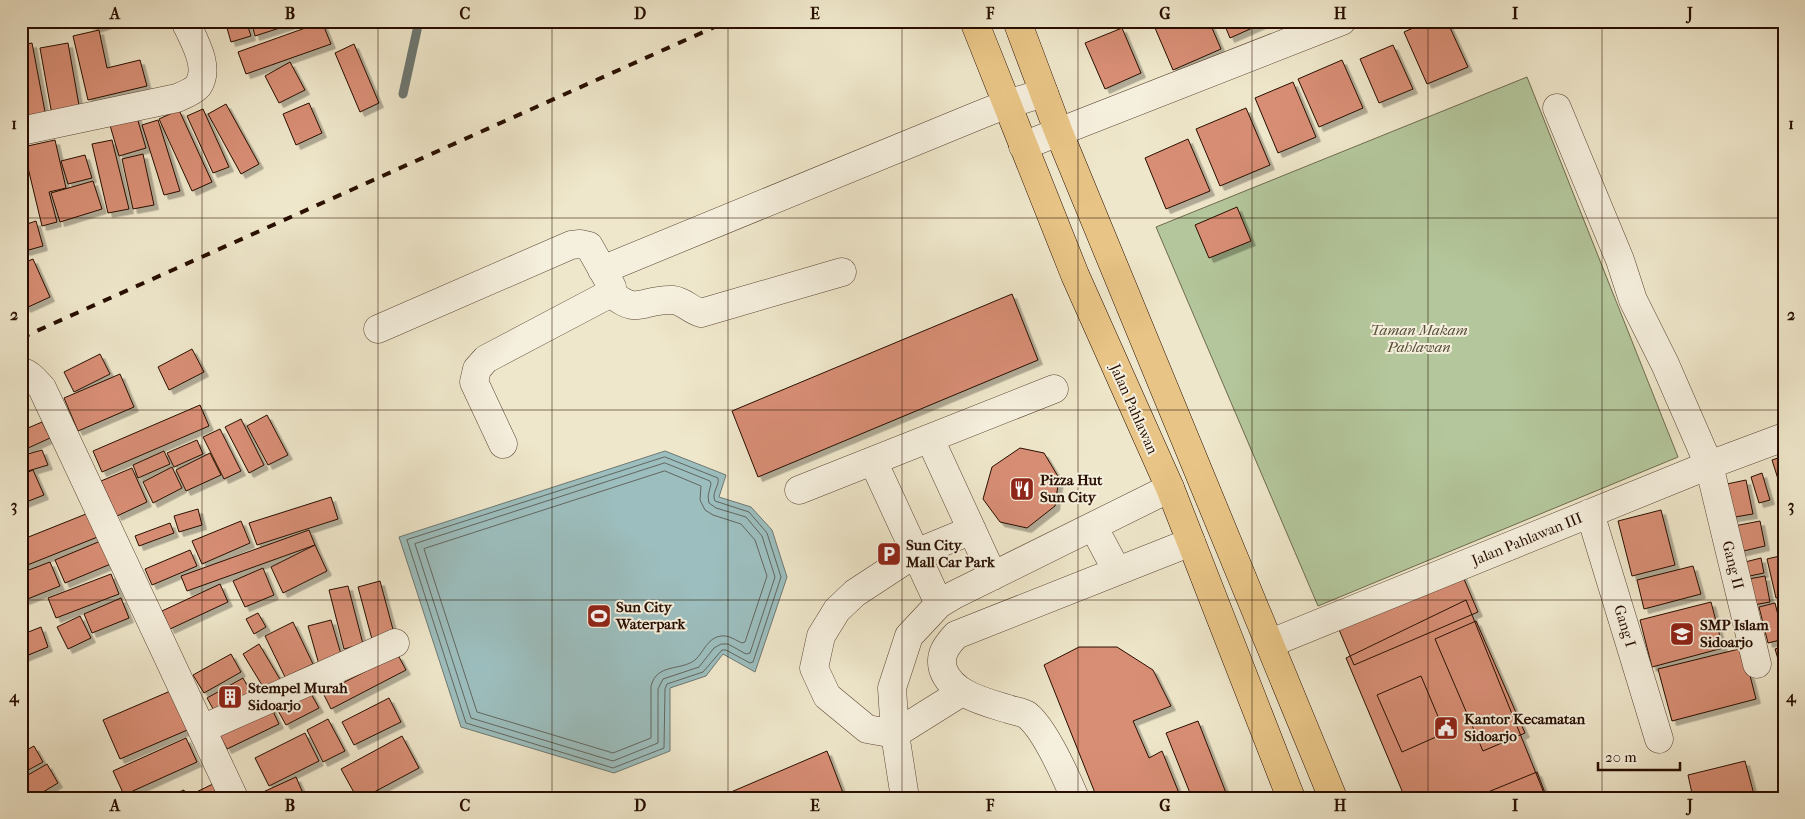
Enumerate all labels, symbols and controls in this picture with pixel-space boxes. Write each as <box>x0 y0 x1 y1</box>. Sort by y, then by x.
text: A <box>109 4 121 23</box>
text: B <box>285 4 295 23</box>
text: C <box>460 4 471 23</box>
text: D <box>634 4 646 23</box>
text: E <box>810 4 820 23</box>
text: F <box>985 4 995 23</box>
text: G <box>1159 4 1171 23</box>
text: H <box>1334 4 1347 23</box>
text: I <box>1512 4 1519 23</box>
text: J <box>1685 4 1693 24</box>
text: 1 <box>11 114 17 133</box>
text: 1 <box>1788 114 1794 133</box>
text: 2 <box>10 305 18 324</box>
text: 2 <box>1787 305 1795 324</box>
park label: Taman Makam Pahlawan <box>1370 321 1468 356</box>
street label: Jalan Pahlawan <box>1106 360 1162 457</box>
place label: Pizza Hut Sun City <box>1040 471 1103 506</box>
restaurant icon: Pizza Hut Sun City <box>1009 476 1035 502</box>
text: 3 <box>11 496 17 516</box>
text: 3 <box>1788 496 1794 516</box>
street label: Jalan Pahlawan III <box>1468 509 1585 570</box>
place label: Sun City Mall Car Park <box>905 536 996 571</box>
street label: Gang II <box>1718 539 1748 591</box>
parking icon: Sun City Mall Car Park <box>876 541 902 567</box>
place label: Sun City Waterpark <box>615 598 687 633</box>
sports icon: Sun City Waterpark <box>586 603 612 629</box>
street label: Gang I <box>1610 603 1640 649</box>
place label: SMP Islam Sidoarjo <box>1700 616 1769 651</box>
school or university icon: SMP Islam Sidoarjo <box>1669 621 1695 647</box>
place label: Stempel Murah Sidoarjo <box>248 679 348 714</box>
building icon: Stempel Murah Sidoarjo <box>217 684 243 710</box>
text: 4 <box>8 687 20 707</box>
text: 4 <box>1785 687 1797 707</box>
place label: Kantor Kecamatan Sidoarjo <box>1464 710 1585 745</box>
public building icon: Kantor Kecamatan Sidoarjo <box>1433 715 1459 741</box>
scale bar <box>1598 739 1680 771</box>
text: 20 m <box>1605 748 1637 766</box>
text: A <box>109 796 121 815</box>
text: B <box>285 796 295 815</box>
text: C <box>460 796 471 815</box>
text: D <box>634 796 646 815</box>
text: E <box>810 796 820 815</box>
text: F <box>985 796 995 815</box>
text: G <box>1159 796 1171 815</box>
text: H <box>1334 796 1347 815</box>
text: I <box>1512 796 1519 815</box>
text: J <box>1685 796 1693 816</box>

